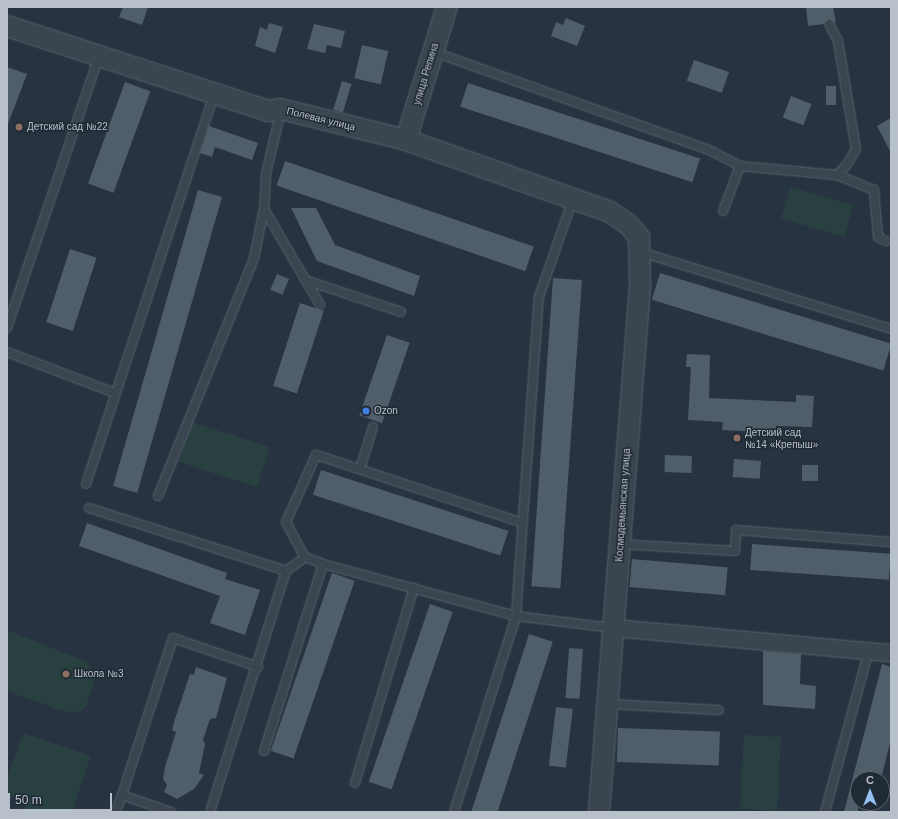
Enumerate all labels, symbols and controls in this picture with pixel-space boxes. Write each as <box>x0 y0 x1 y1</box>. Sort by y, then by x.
street label: улица Репина <box>411 42 441 106</box>
street label: Полевая улица <box>285 105 357 133</box>
place label: Детский сад №22 <box>27 121 108 133</box>
marker: Детский сад №22 <box>14 122 24 132</box>
place label: Ozon <box>374 405 398 417</box>
marker: Ozon <box>361 406 371 416</box>
place label: Детский сад №14 «Крепыш» <box>745 426 818 450</box>
marker: Детский сад №14 «Крепыш» <box>732 433 742 443</box>
street label: Космодемьянская улица <box>613 448 633 562</box>
place label: Школа №3 <box>74 668 123 680</box>
marker: Школа №3 <box>61 669 71 679</box>
north arrow <box>850 771 890 811</box>
text: С <box>866 774 874 786</box>
scale bar <box>10 785 114 811</box>
text: 50 m <box>15 793 42 807</box>

